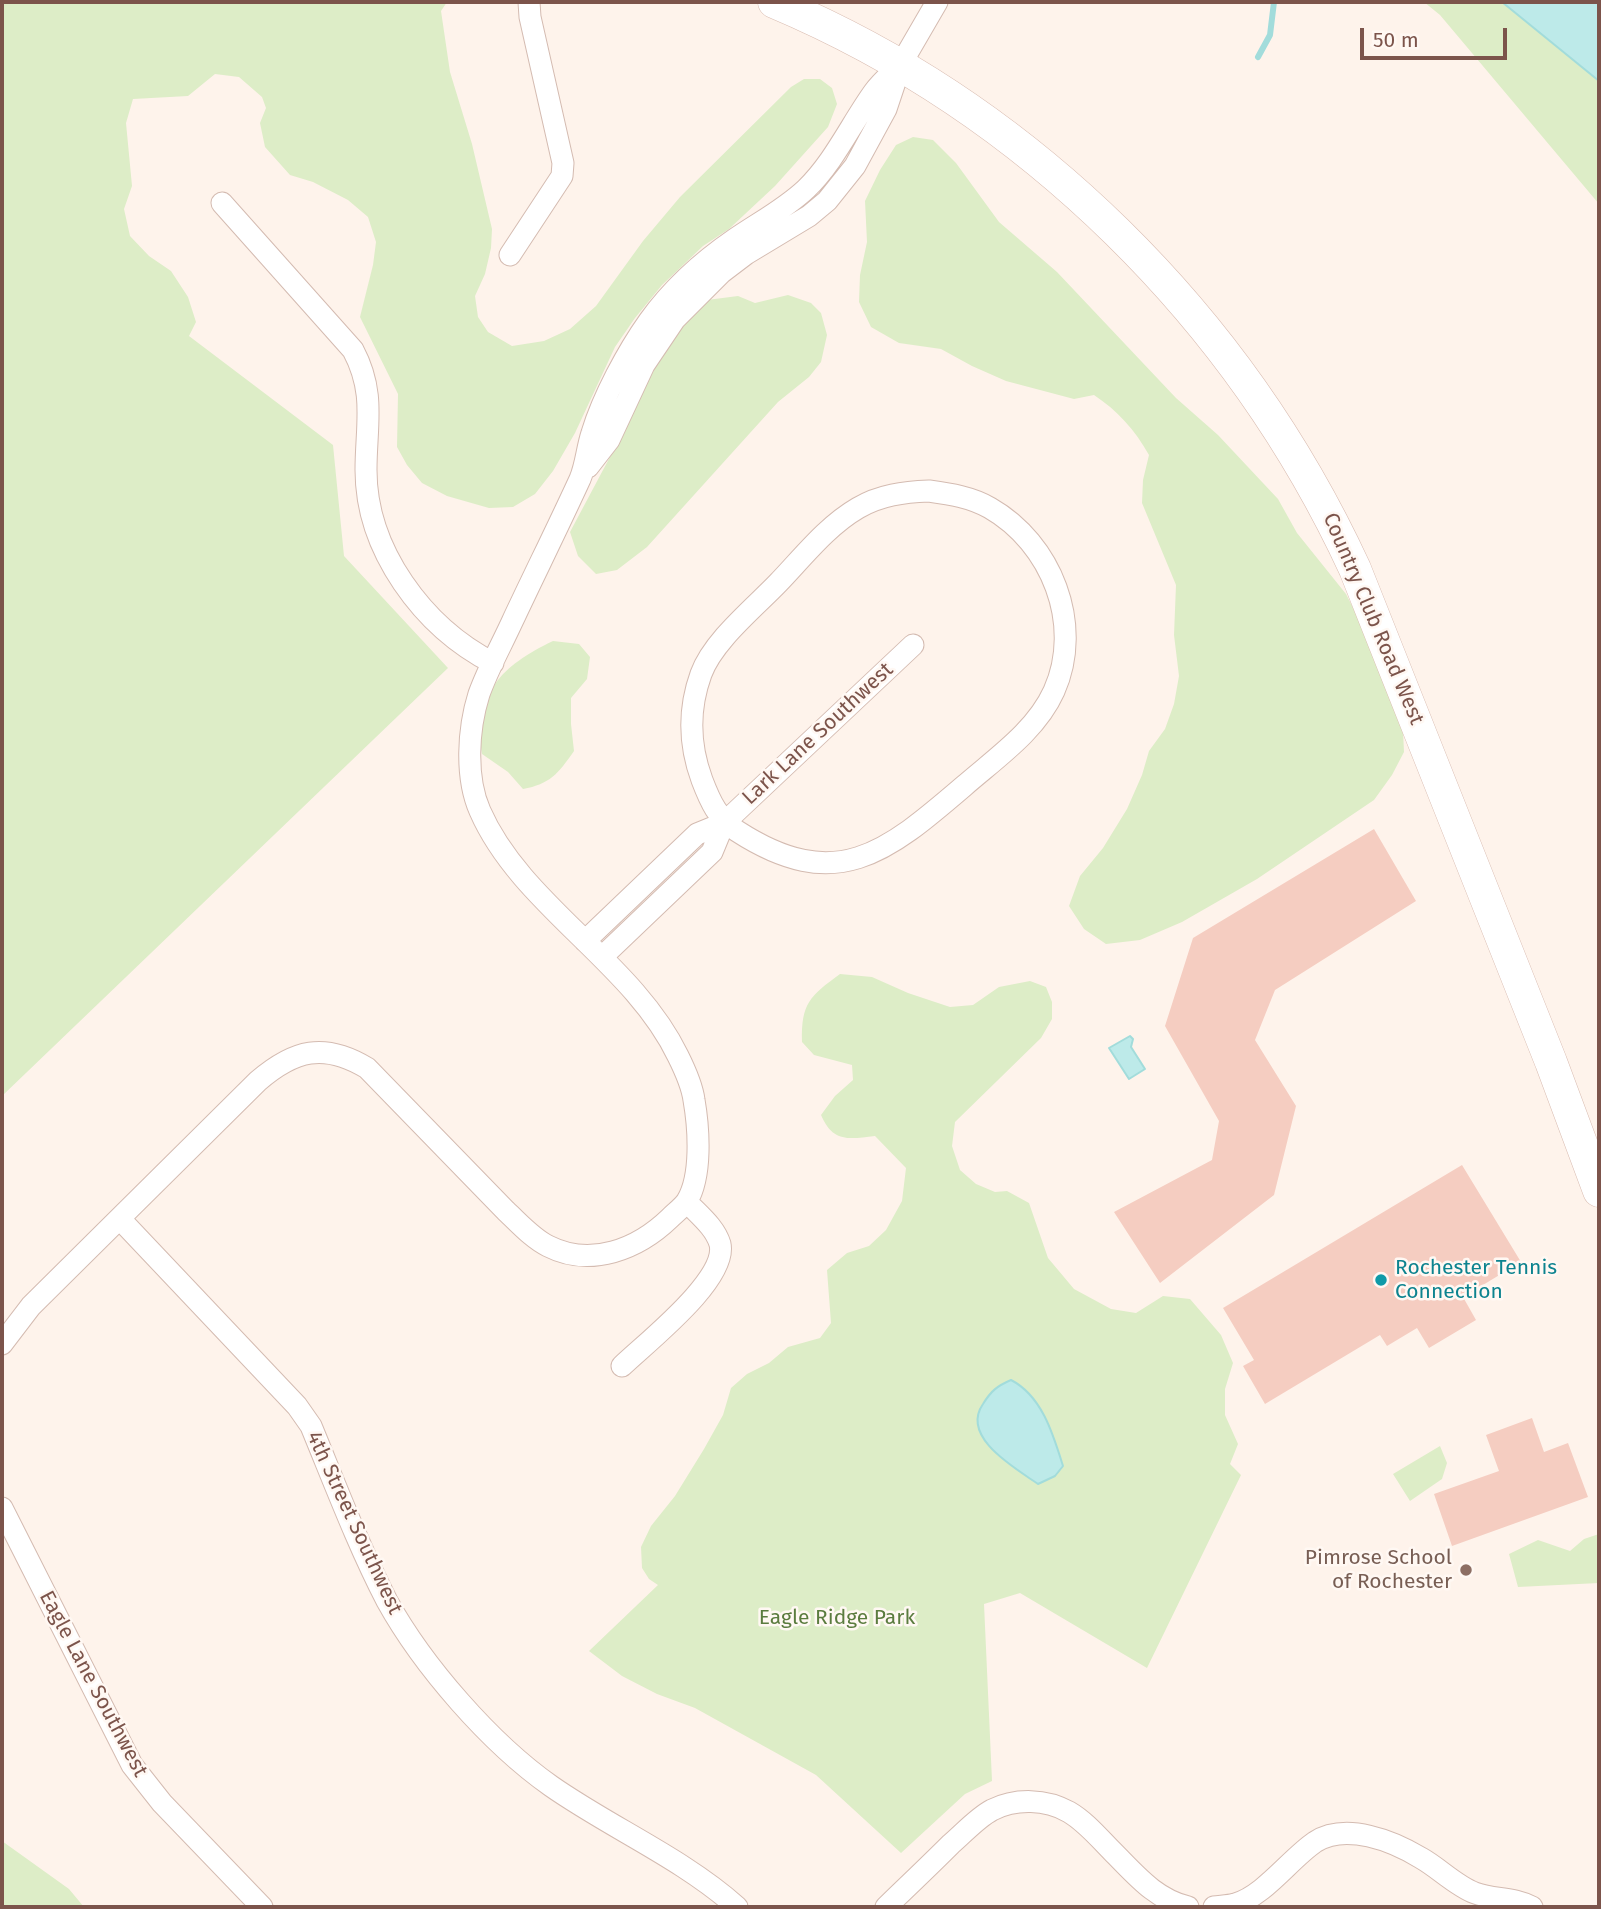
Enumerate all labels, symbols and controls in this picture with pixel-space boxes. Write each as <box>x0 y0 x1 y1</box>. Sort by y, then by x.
scale bar <box>1363 14 1510 58</box>
text: 50 m <box>1373 27 1419 53</box>
street label: Country Club Road West <box>1317 509 1429 729</box>
street label: Lark Lane Southwest <box>737 658 899 810</box>
place label: Rochester Tennis Connection <box>1395 1255 1557 1305</box>
marker: Rochester Tennis Connection <box>1373 1272 1389 1288</box>
street label: 4th Street Southwest <box>301 1428 407 1618</box>
place label: Pimrose School of Rochester <box>1305 1545 1452 1595</box>
marker: Pimrose School of Rochester <box>1458 1562 1474 1578</box>
street label: Eagle Lane Southwest <box>33 1587 153 1781</box>
park label: Eagle Ridge Park <box>759 1605 915 1631</box>

